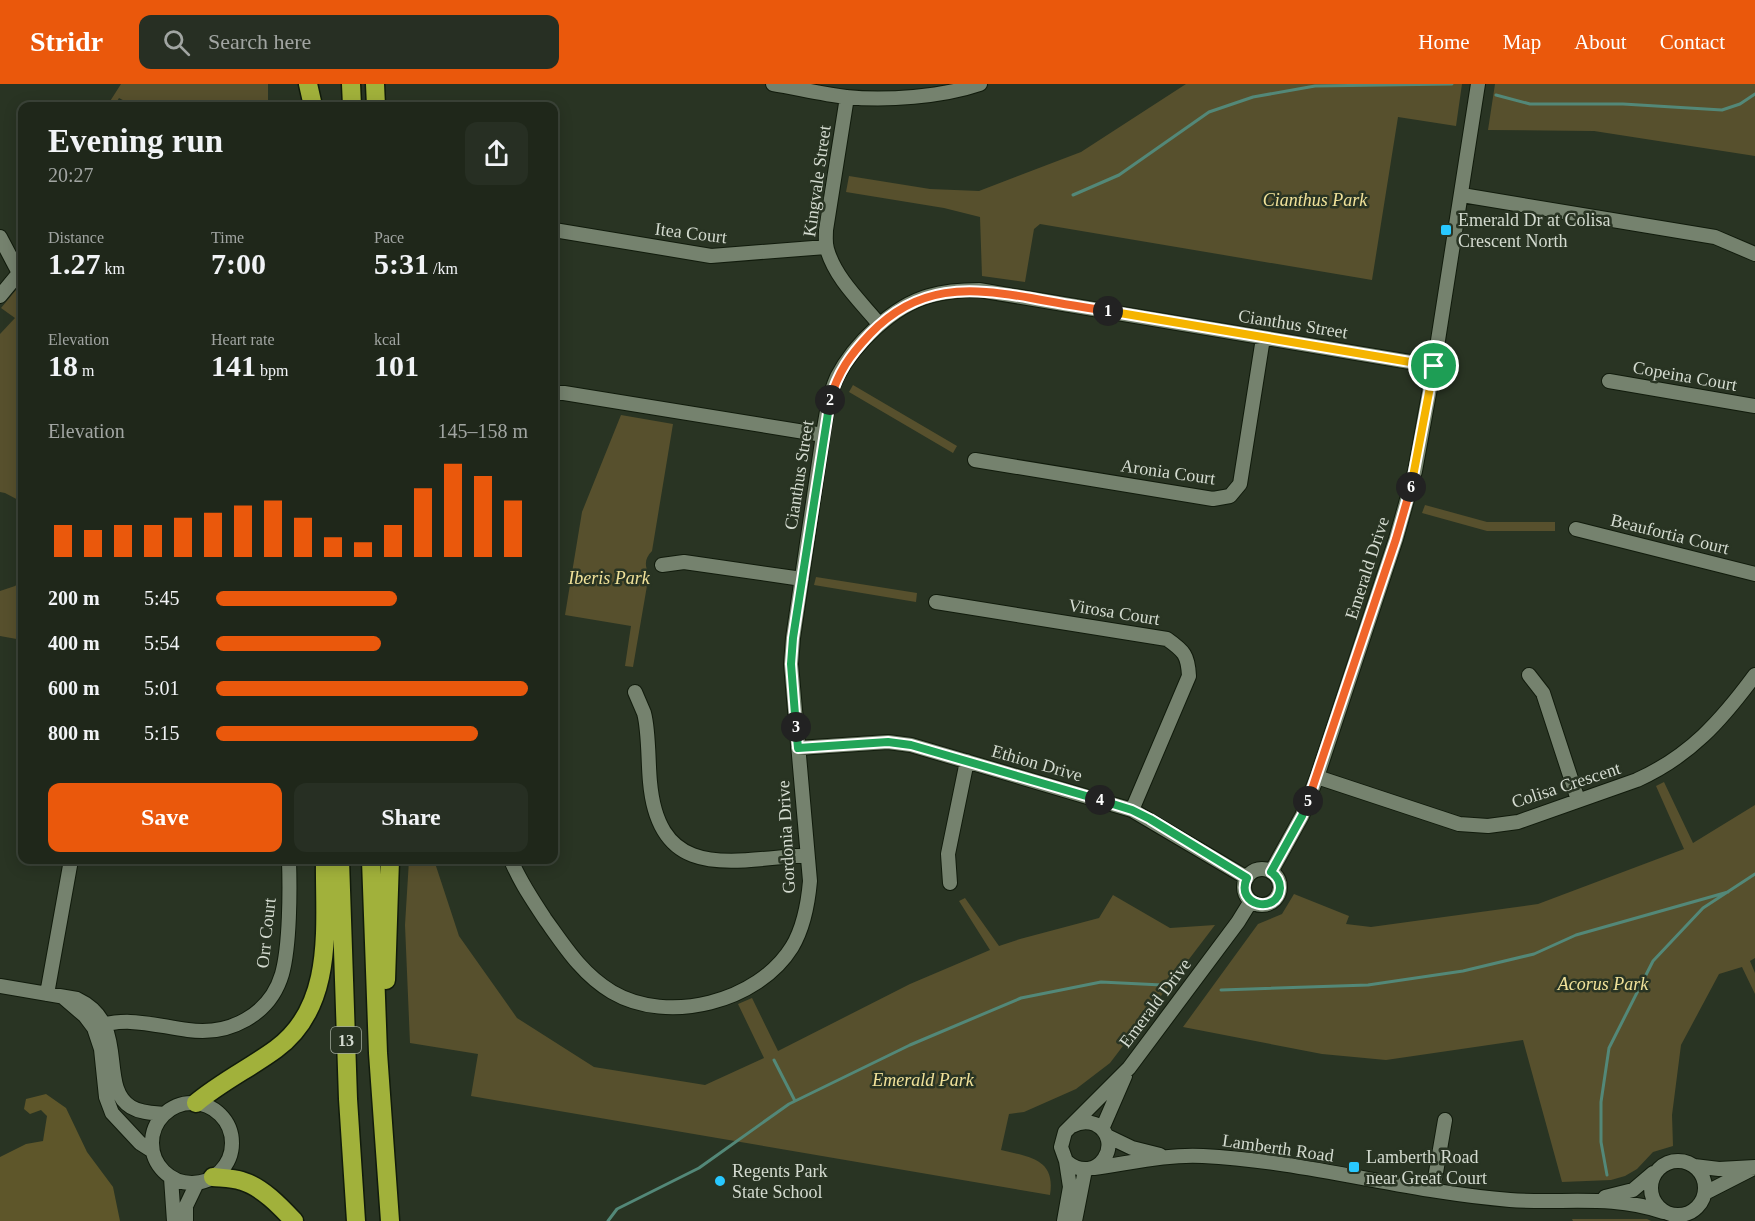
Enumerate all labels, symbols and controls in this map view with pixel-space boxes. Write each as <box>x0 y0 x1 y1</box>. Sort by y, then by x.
search box <box>139 15 559 69</box>
text: Stridr <box>30 26 103 57</box>
icon: search <box>160 26 193 59</box>
text: Search here <box>208 29 311 54</box>
text: Home <box>1418 30 1470 54</box>
text: Map <box>1503 30 1541 54</box>
text: About <box>1574 30 1627 54</box>
text: Contact <box>1660 30 1725 54</box>
button: share <box>465 122 528 185</box>
text: Evening run <box>48 123 223 159</box>
street label: Kingvale Street <box>799 124 835 238</box>
text: 20:27 <box>48 164 94 186</box>
park label: Cianthus Park <box>1263 190 1368 210</box>
place label: Emerald Dr at Colisa Crescent North <box>1458 210 1610 251</box>
street label: Itea Court <box>654 219 728 247</box>
marker: Emerald Dr at Colisa Crescent North <box>1439 223 1453 237</box>
text: Distance <box>48 229 104 246</box>
text: Time <box>211 229 244 246</box>
text: Pace <box>374 229 404 246</box>
text: 1.27 <box>48 247 101 280</box>
text: 7:00 <box>211 247 266 280</box>
text: 5:31 <box>374 247 429 280</box>
text: km <box>101 260 125 277</box>
text: /km <box>429 260 458 277</box>
pin: 1 <box>1093 296 1123 326</box>
text: 1 <box>1104 302 1112 319</box>
street label: Cianthus Street <box>1237 305 1349 343</box>
text: Elevation <box>48 331 109 348</box>
text: Heart rate <box>211 331 275 348</box>
text: kcal <box>374 331 401 348</box>
pin <box>1408 340 1459 391</box>
text: 18 <box>48 349 78 382</box>
text: 141 <box>211 349 256 382</box>
text: 101 <box>374 349 419 382</box>
icon: arrive <box>1417 349 1450 382</box>
street label: Copeina Court <box>1631 357 1739 395</box>
text: m <box>78 362 94 379</box>
text: bpm <box>256 362 288 379</box>
pin: 2 <box>815 385 845 415</box>
text: 2 <box>826 391 834 408</box>
street label: Cianthus Street <box>780 419 818 531</box>
text: Elevation <box>48 420 125 442</box>
text: 145–158 m <box>437 420 528 442</box>
street label: Aronia Court <box>1119 455 1217 489</box>
pin: 6 <box>1396 472 1426 502</box>
text: 6 <box>1407 478 1415 495</box>
street label: Beaufortia Court <box>1609 510 1731 558</box>
street label: Emerald Drive <box>1341 514 1393 622</box>
park label: Iberis Park <box>567 568 651 588</box>
text: 200 m <box>48 587 100 609</box>
text: 5:45 <box>144 587 180 609</box>
street label: Virosa Court <box>1067 595 1161 629</box>
text: 400 m <box>48 632 100 654</box>
text: 5:54 <box>144 632 180 654</box>
text: 600 m <box>48 677 100 699</box>
text: 5:01 <box>144 677 180 699</box>
pin: 3 <box>781 712 811 742</box>
text: 3 <box>792 718 800 735</box>
text: 800 m <box>48 722 100 744</box>
text: 5:15 <box>144 722 180 744</box>
street label: Ethion Drive <box>989 741 1085 785</box>
street label: Colisa Crescent <box>1509 758 1623 812</box>
street label: Gordonia Drive <box>773 780 799 894</box>
button: Save <box>48 783 282 852</box>
button: Share <box>294 783 528 852</box>
pin: 4 <box>1085 785 1115 815</box>
pin: 5 <box>1293 786 1323 816</box>
text: 4 <box>1096 791 1104 808</box>
text: 5 <box>1304 792 1312 809</box>
street label: Orr Court <box>252 897 280 969</box>
street label: Emerald Drive <box>1115 954 1195 1052</box>
park label: Acorus Park <box>1557 974 1649 994</box>
road number: 13 <box>331 1027 361 1053</box>
park label: Emerald Park <box>871 1070 975 1090</box>
street label: Lamberth Road <box>1221 1130 1335 1166</box>
place label: Lamberth Road near Great Court <box>1366 1147 1487 1188</box>
marker: Lamberth Road near Great Court <box>1347 1160 1361 1174</box>
place label: Regents Park State School <box>732 1161 827 1202</box>
marker: Regents Park State School <box>713 1174 727 1188</box>

